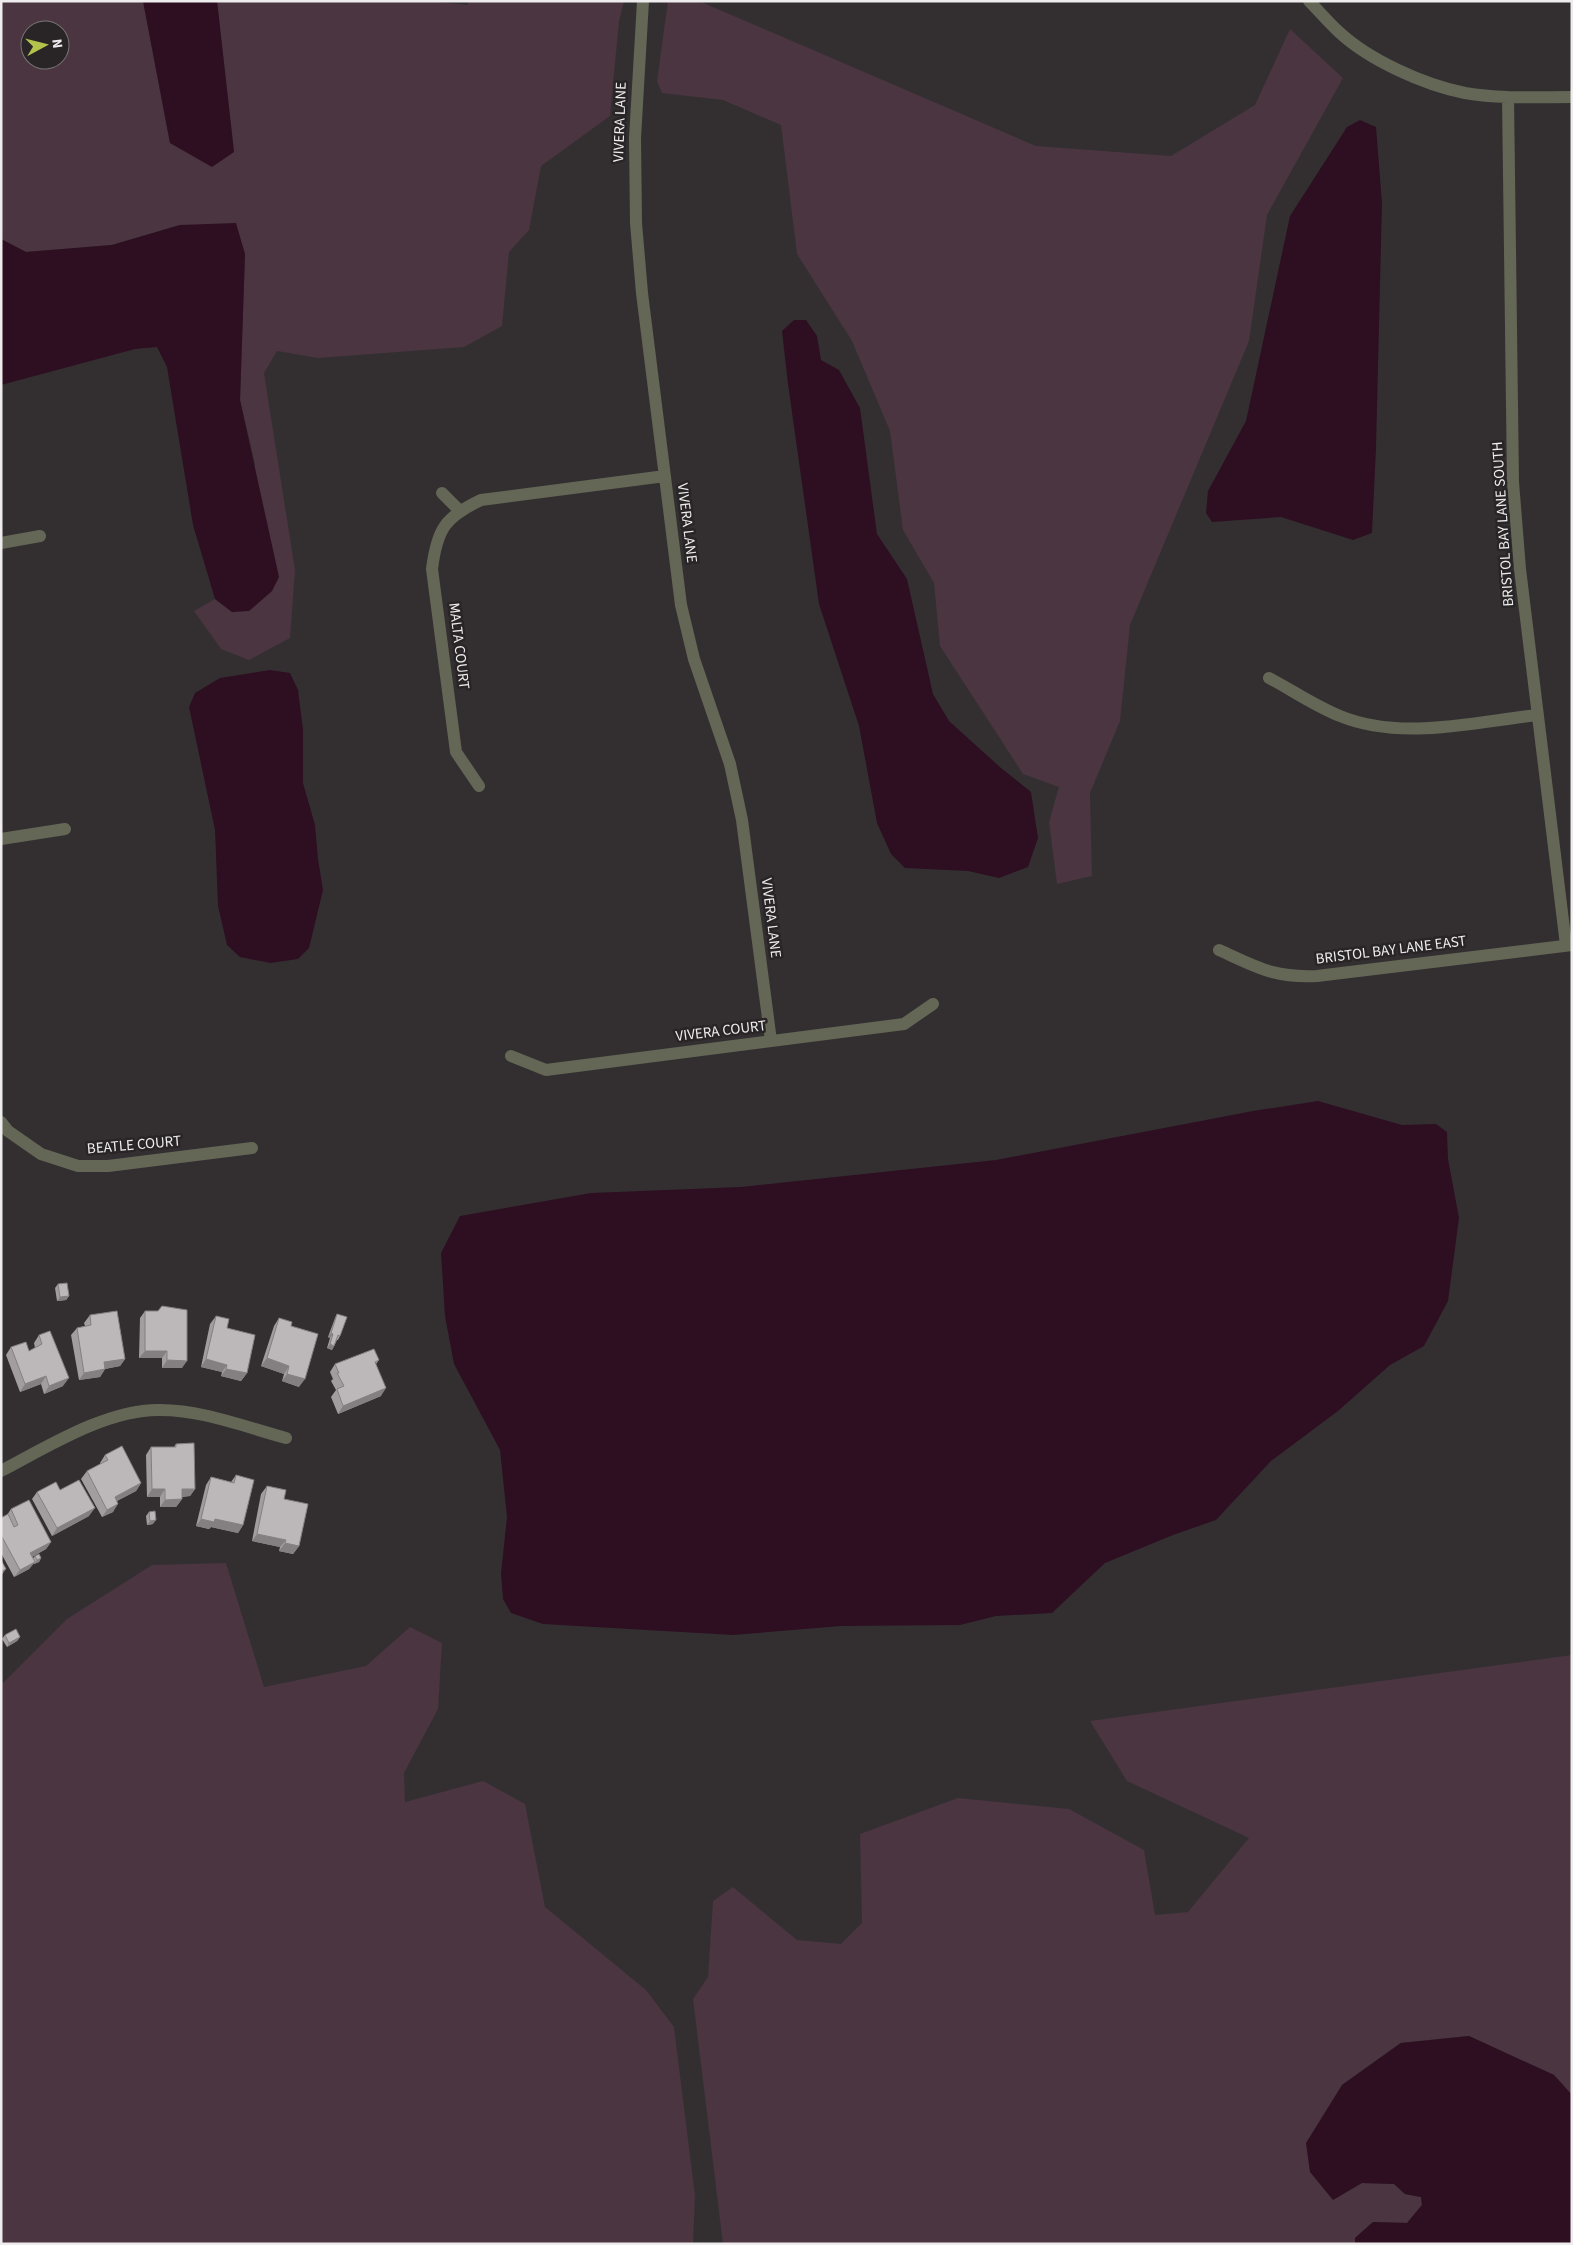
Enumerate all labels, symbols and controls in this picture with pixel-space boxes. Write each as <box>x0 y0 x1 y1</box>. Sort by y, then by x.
north arrow <box>20 20 70 70</box>
text: N <box>46 38 67 49</box>
street label: VIVERA LANE <box>608 82 632 162</box>
street label: BRISTOL BAY LANE SOUTH <box>1487 441 1519 607</box>
street label: VIVERA LANE <box>672 482 702 564</box>
street label: MALTA COURT <box>443 601 475 691</box>
street label: VIVERA LANE <box>756 877 786 959</box>
street label: BRISTOL BAY LANE EAST <box>1314 930 1468 970</box>
street label: VIVERA COURT <box>675 1015 767 1047</box>
street label: BEATLE COURT <box>86 1130 182 1160</box>

